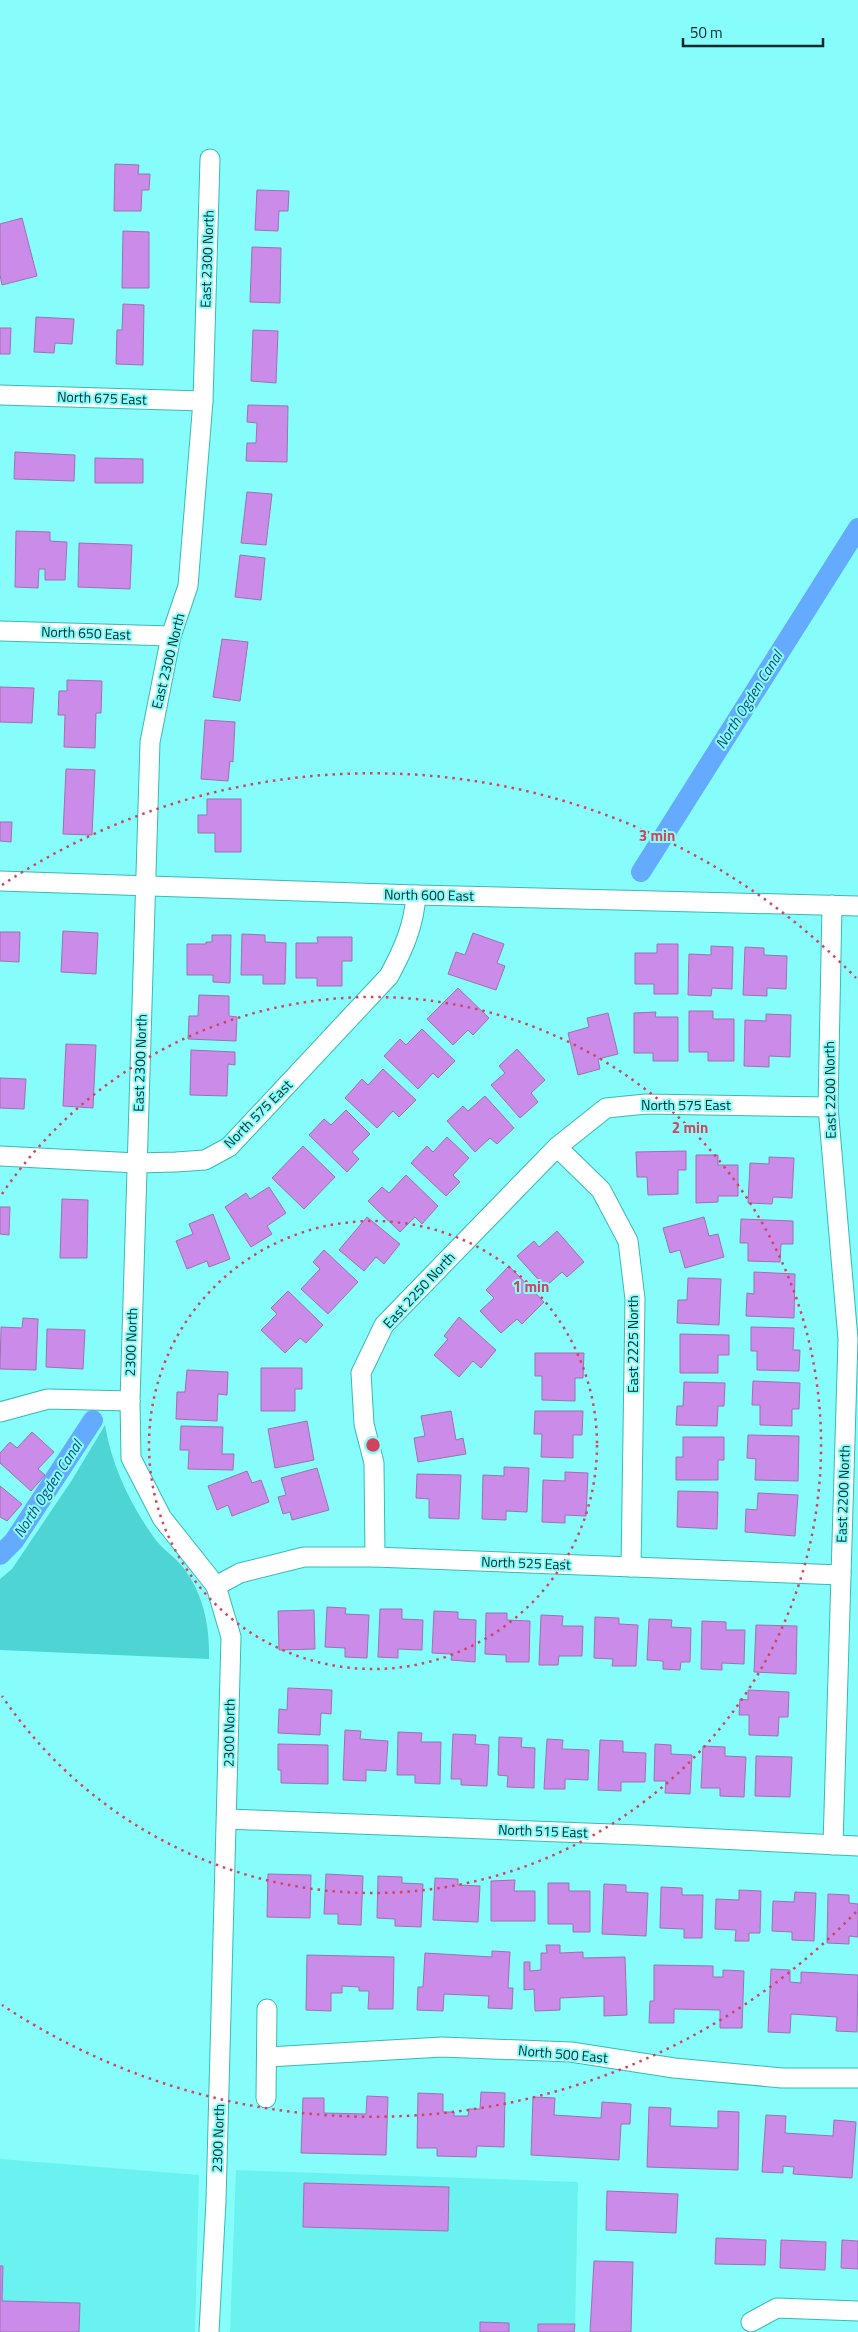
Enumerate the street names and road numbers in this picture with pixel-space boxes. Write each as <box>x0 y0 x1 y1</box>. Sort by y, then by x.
street label: East 2300 North <box>194 210 219 308</box>
street label: North 675 East <box>57 385 147 410</box>
street label: East 2300 North <box>146 611 190 711</box>
street label: North 650 East <box>41 620 131 645</box>
street label: North 600 East <box>384 883 474 906</box>
street label: East 2300 North <box>127 1014 152 1112</box>
street label: East 2200 North <box>818 1041 841 1139</box>
street label: North 575 East <box>218 1074 297 1153</box>
street label: North 575 East <box>641 1094 731 1115</box>
street label: East 2250 North <box>378 1247 460 1333</box>
street label: East 2225 North <box>622 1295 643 1393</box>
street label: 2300 North <box>119 1307 142 1377</box>
street label: East 2200 North <box>830 1445 855 1543</box>
street label: North 525 East <box>481 1550 571 1575</box>
street label: 2300 North <box>217 1699 240 1767</box>
street label: North 515 East <box>498 1818 588 1843</box>
street label: North 500 East <box>517 2039 609 2068</box>
street label: 2300 North <box>206 2103 229 2173</box>

